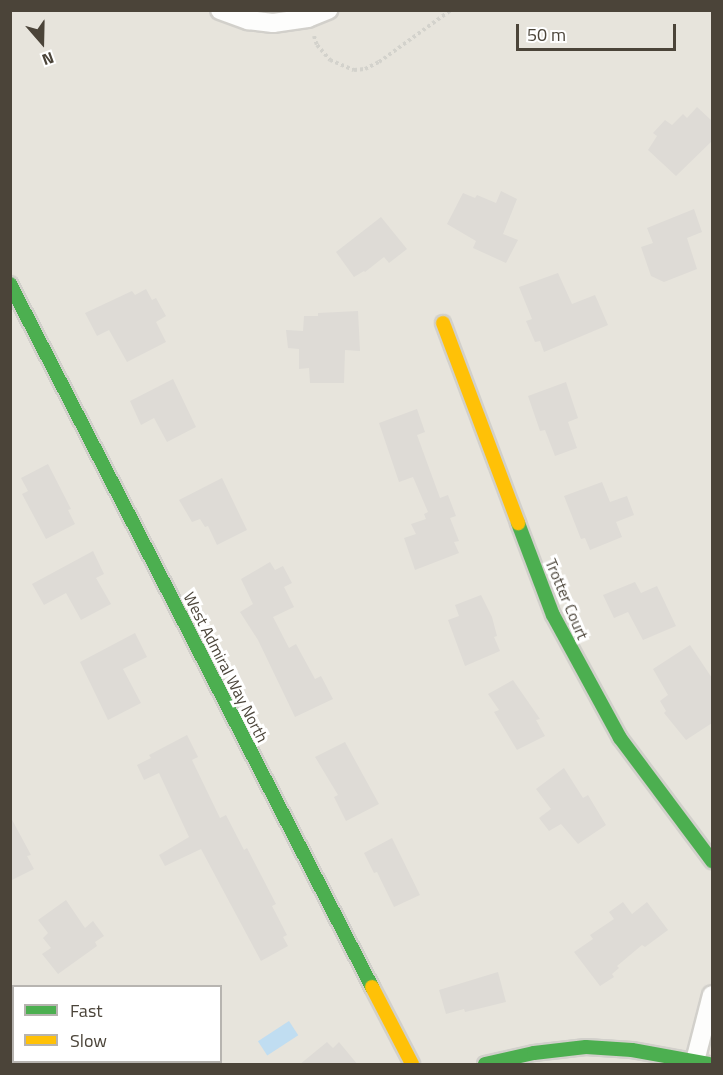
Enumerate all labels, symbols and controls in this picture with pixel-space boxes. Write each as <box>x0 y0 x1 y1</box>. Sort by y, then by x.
north arrow <box>12 12 72 72</box>
scale bar <box>519 12 680 50</box>
text: 50 m <box>527 21 566 48</box>
text: N <box>39 46 57 72</box>
street label: Trotter Court <box>541 556 593 642</box>
street label: West Admiral Way North <box>180 589 272 745</box>
legend <box>12 985 222 1063</box>
text: Fast <box>70 997 103 1024</box>
text: Slow <box>70 1027 107 1054</box>

